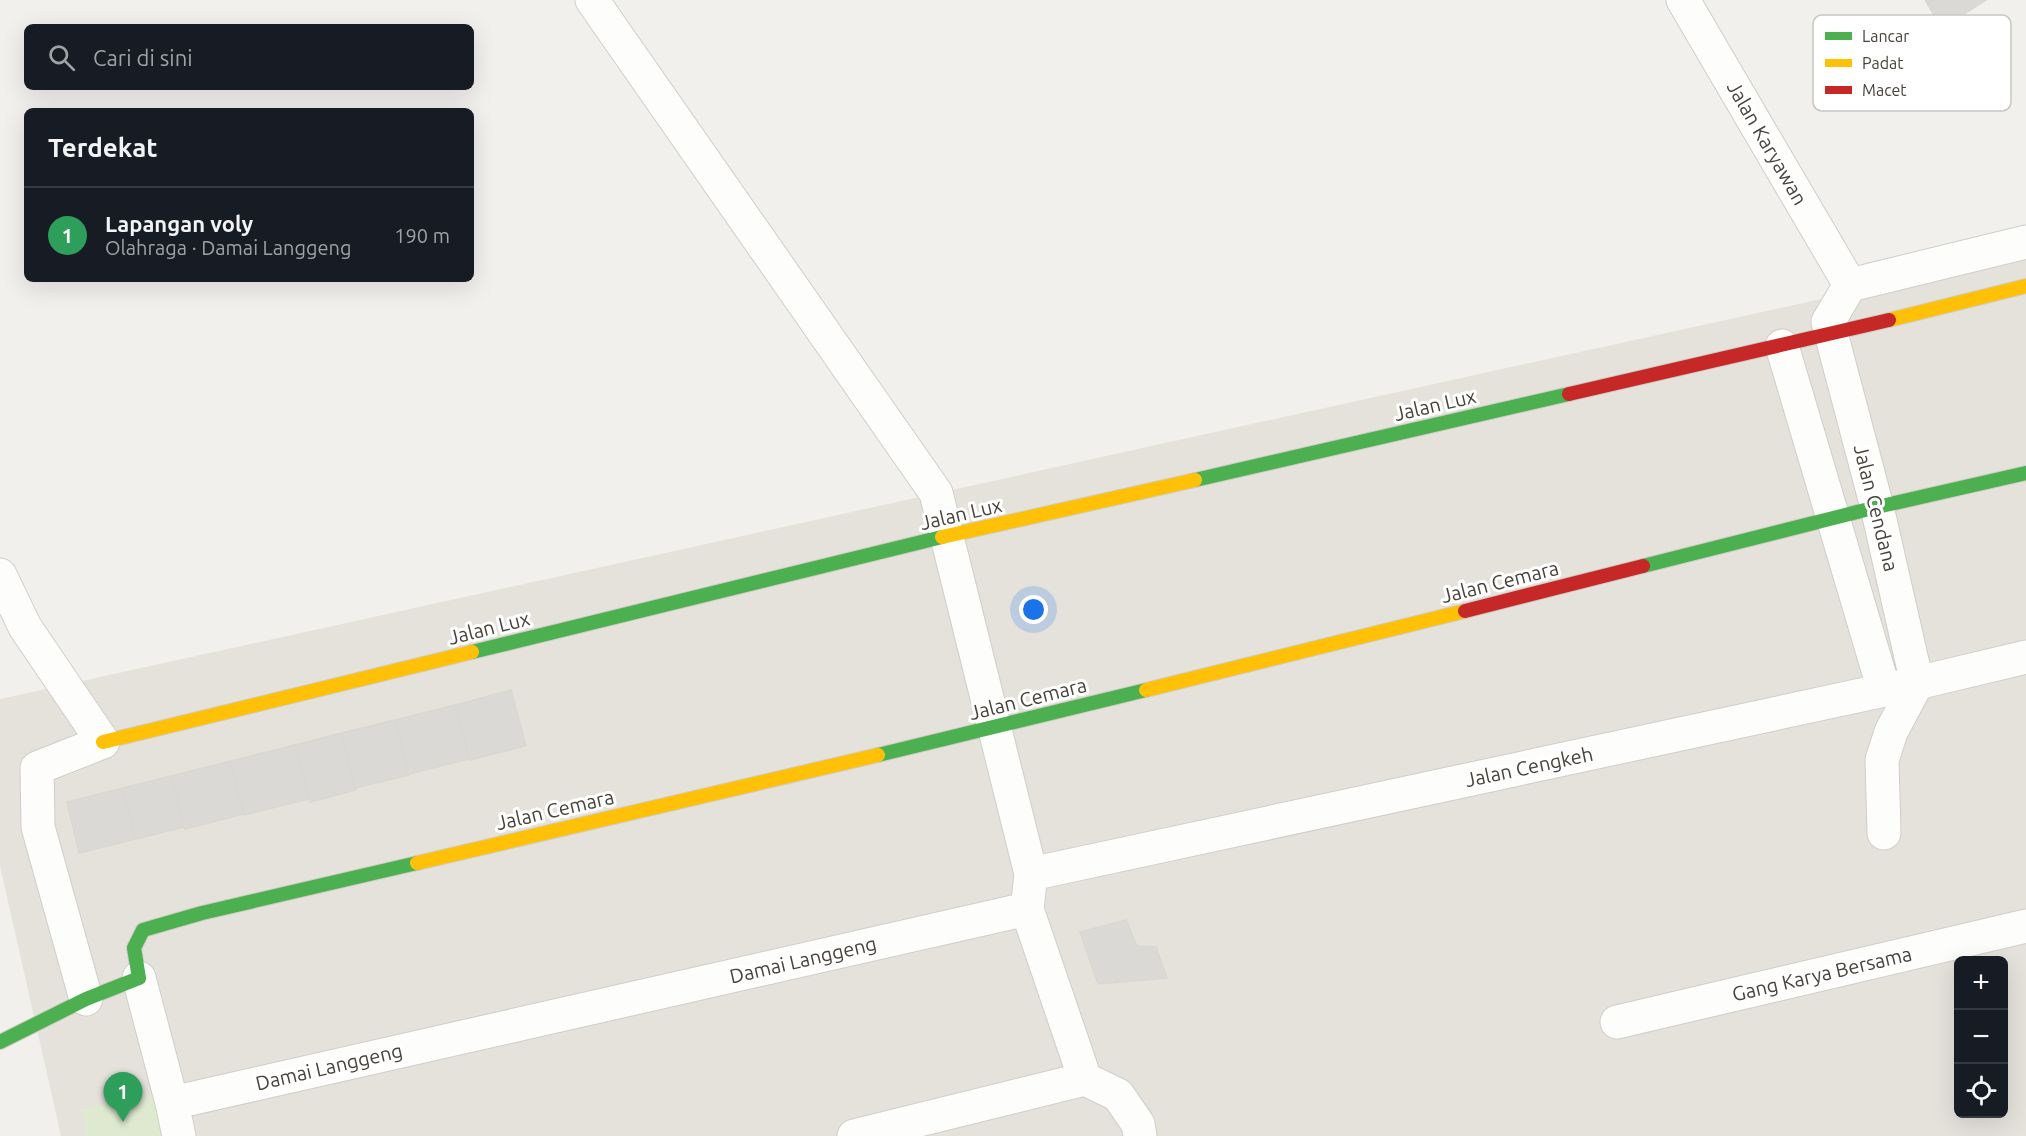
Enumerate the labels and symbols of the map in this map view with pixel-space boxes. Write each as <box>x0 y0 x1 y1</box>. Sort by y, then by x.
legend <box>1813 15 2011 111</box>
text: Lancar <box>1862 27 1909 45</box>
text: Padat <box>1862 54 1904 72</box>
street label: Jalan Karyawan <box>1723 77 1812 209</box>
text: Macet <box>1862 81 1907 99</box>
street label: Jalan Lux <box>1392 384 1478 425</box>
street label: Jalan Cendana <box>1850 442 1903 574</box>
street label: Jalan Lux <box>918 493 1004 534</box>
street label: Jalan Cemara <box>1439 556 1561 607</box>
your location <box>1019 595 1048 624</box>
street label: Jalan Lux <box>446 606 532 649</box>
street label: Jalan Cemara <box>967 673 1089 724</box>
street label: Jalan Cengkeh <box>1463 742 1595 791</box>
street label: Jalan Cemara <box>494 785 616 834</box>
street label: Damai Langgeng <box>727 931 879 988</box>
street label: Gang Karya Bersama <box>1730 942 1914 1005</box>
street label: Damai Langgeng <box>253 1038 405 1095</box>
pin: 1 <box>104 1072 142 1122</box>

